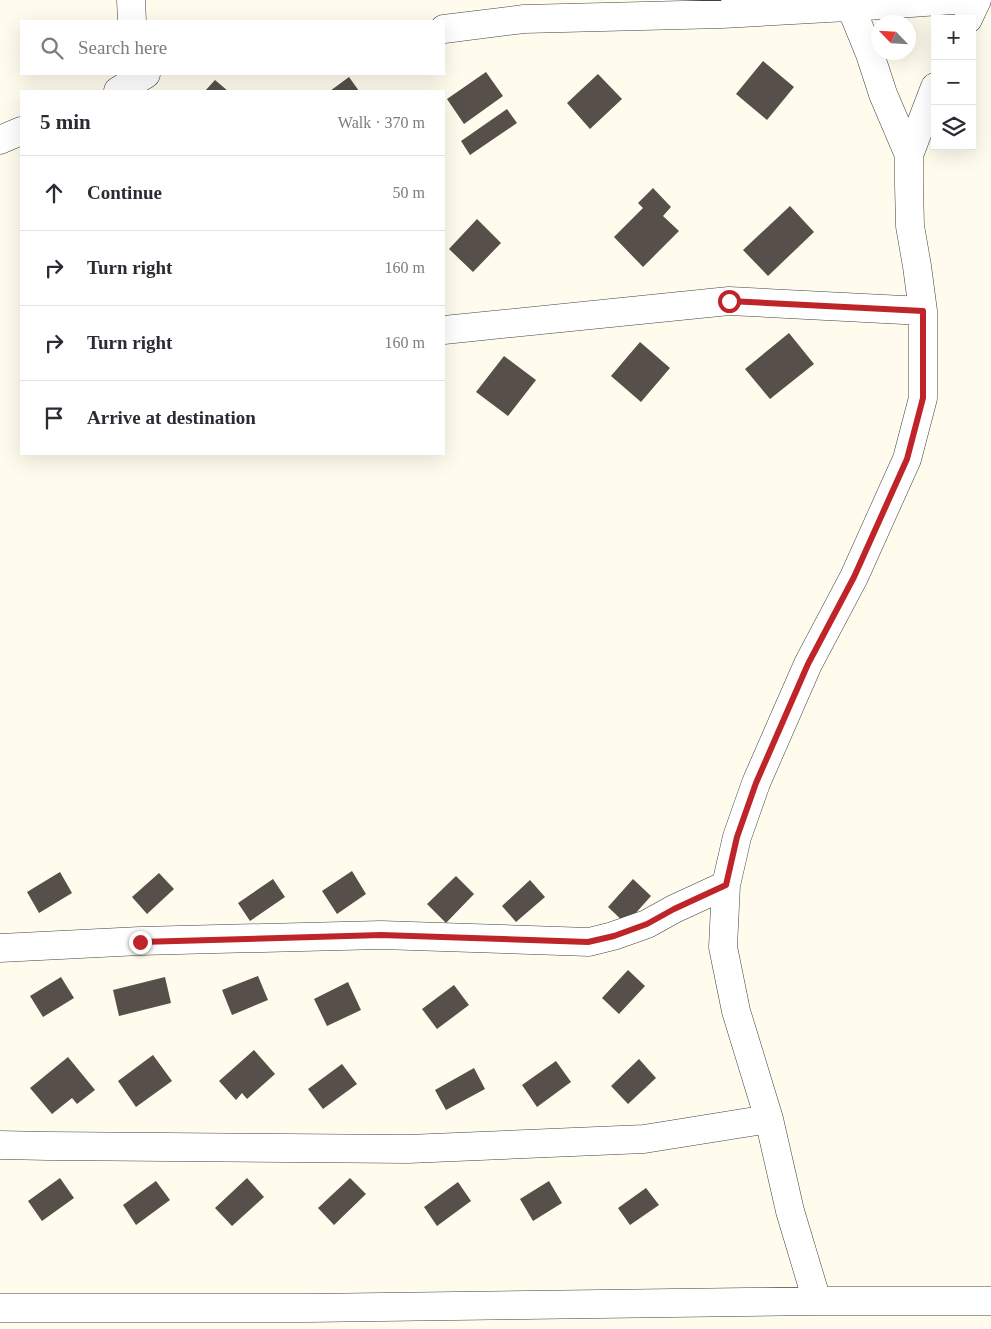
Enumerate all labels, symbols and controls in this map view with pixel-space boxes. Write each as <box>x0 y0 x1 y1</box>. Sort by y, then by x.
north arrow <box>871 15 916 60</box>
map controls <box>931 15 976 150</box>
button: + <box>931 15 976 60</box>
search box <box>20 20 445 75</box>
icon: search <box>38 34 66 62</box>
text: Search here <box>78 37 167 58</box>
button: − <box>931 60 976 105</box>
button: layers <box>931 105 976 150</box>
text: 5 min <box>40 110 91 134</box>
text: Walk · 370 m <box>338 114 425 131</box>
icon: ahead <box>40 179 68 207</box>
text: Continue <box>87 182 162 203</box>
text: 50 m <box>393 184 425 201</box>
icon: right <box>40 254 68 282</box>
text: Turn right <box>87 257 172 278</box>
text: 160 m <box>385 259 425 276</box>
route start <box>718 290 741 313</box>
icon: right <box>40 329 68 357</box>
text: Turn right <box>87 332 172 353</box>
text: 160 m <box>385 334 425 351</box>
icon: arrive <box>40 404 68 432</box>
text: Arrive at destination <box>87 407 256 428</box>
route end <box>129 931 152 954</box>

